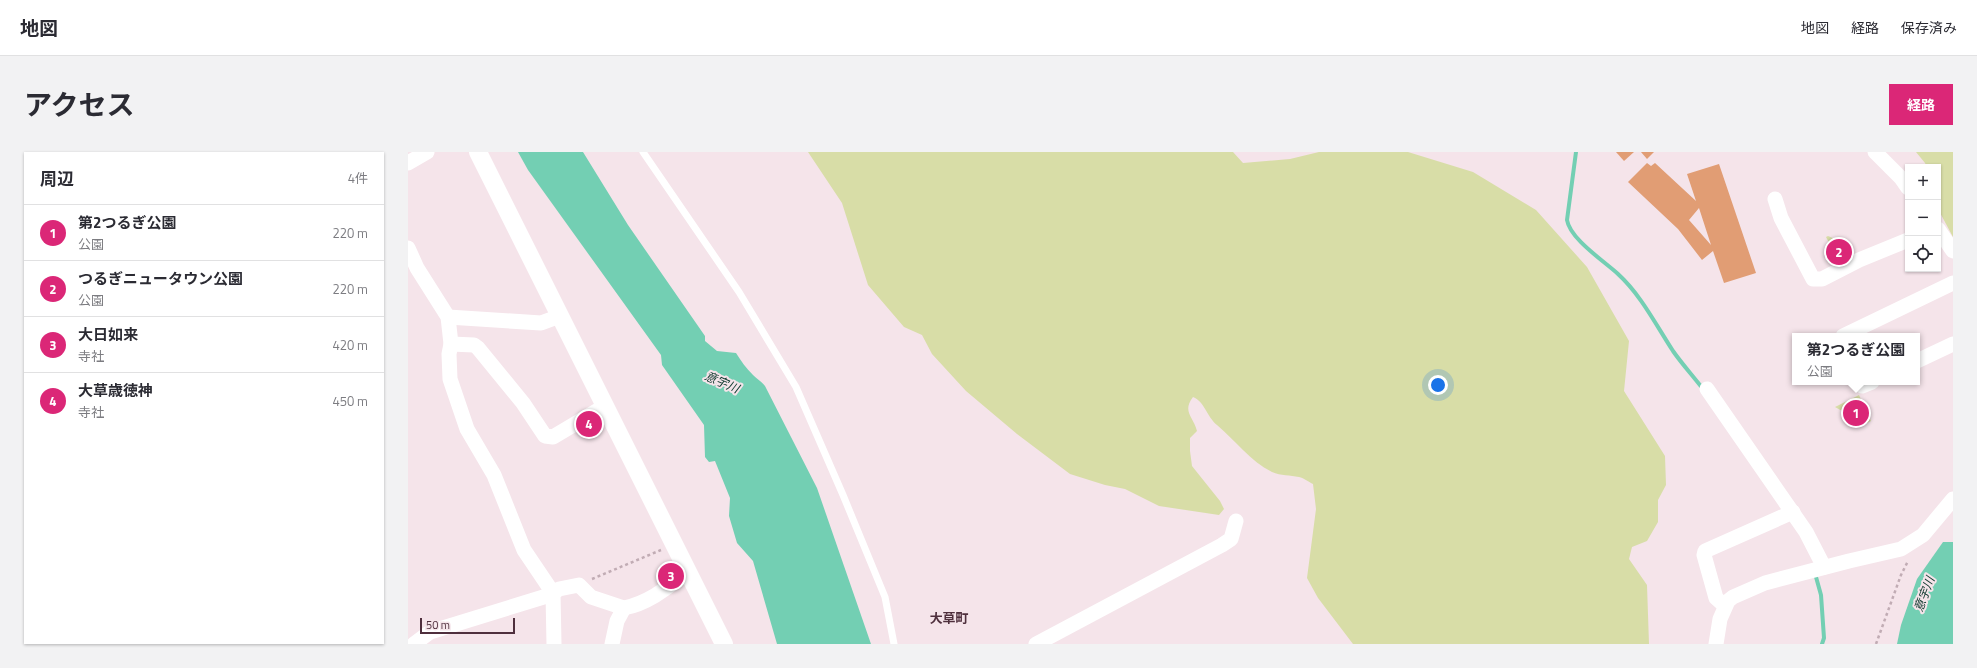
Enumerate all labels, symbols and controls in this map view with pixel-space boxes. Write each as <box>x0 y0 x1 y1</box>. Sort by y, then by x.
text: 地図 <box>20 13 58 42</box>
text: 地図 <box>1801 17 1829 38</box>
text: 経路 <box>1851 17 1879 38</box>
text: 保存済み <box>1901 17 1957 38</box>
text: アクセス <box>24 83 135 126</box>
button: 経路 <box>1889 84 1953 125</box>
map controls <box>1905 164 1941 272</box>
button: + <box>1905 164 1941 200</box>
text: 周辺 <box>40 166 74 192</box>
text: 4件 <box>348 168 368 188</box>
button: − <box>1905 200 1941 236</box>
text: 第2つるぎ公園 <box>78 211 176 234</box>
text: 1 <box>49 223 57 243</box>
text: 220 m <box>332 223 368 243</box>
text: 公園 <box>78 234 104 254</box>
button: locate <box>1905 236 1941 272</box>
pin: 2 <box>1826 237 1852 267</box>
text: つるぎニュータウン公園 <box>78 267 243 290</box>
text: 2 <box>49 279 57 299</box>
text: 220 m <box>332 279 368 299</box>
text: 公園 <box>78 290 104 310</box>
text: 大日如来 <box>78 323 138 346</box>
popup <box>1792 333 1920 385</box>
text: 3 <box>49 335 57 355</box>
text: 420 m <box>332 335 368 355</box>
text: 第2つるぎ公園 <box>1807 338 1905 361</box>
text: 寺社 <box>78 346 104 366</box>
text: 公園 <box>1807 361 1833 381</box>
water label: 意宇川 <box>702 366 744 399</box>
your location <box>1428 375 1448 395</box>
text: 大草歳徳神 <box>78 379 153 402</box>
text: 4 <box>49 391 57 411</box>
text: 450 m <box>332 391 368 411</box>
pin: 1 <box>1843 398 1869 428</box>
text: 寺社 <box>78 402 104 422</box>
pin: 4 <box>576 409 602 439</box>
pin: 3 <box>658 561 684 591</box>
water label: 意宇川 <box>1909 572 1940 614</box>
district label: 大草町 <box>929 608 969 628</box>
scale bar <box>420 616 515 635</box>
text: 50 m <box>426 617 450 633</box>

